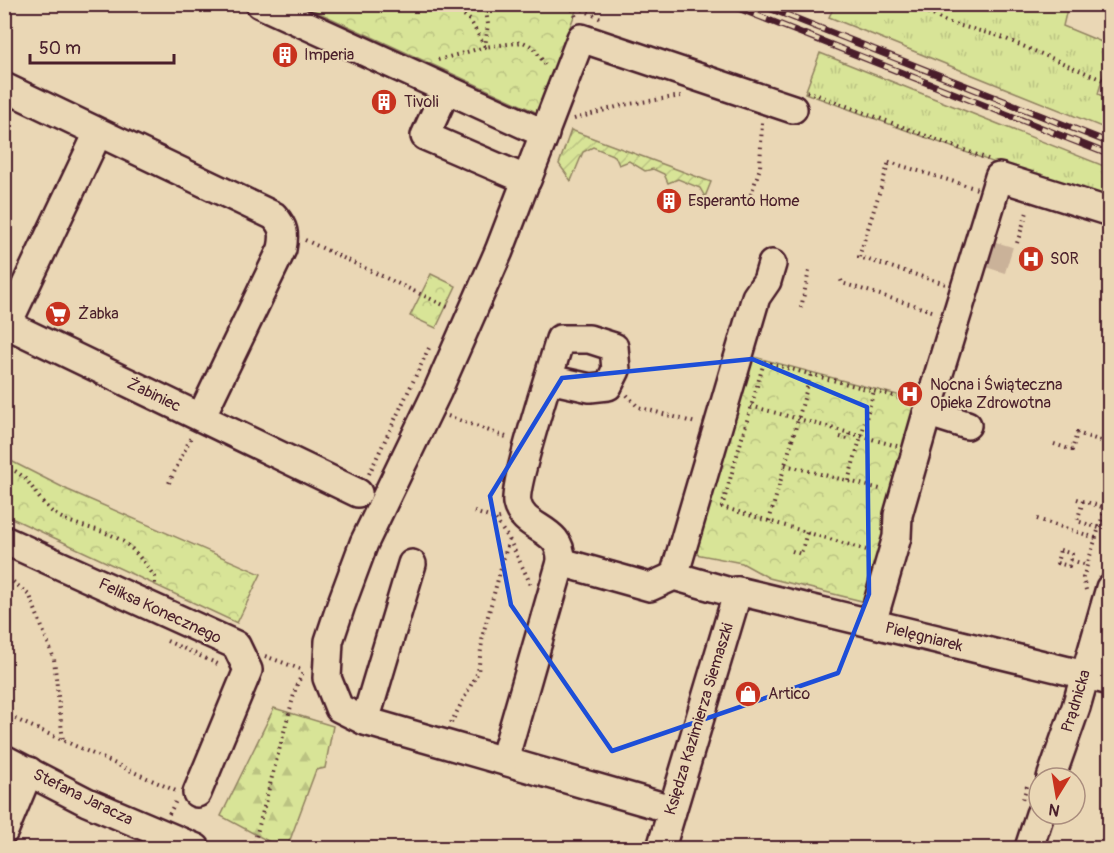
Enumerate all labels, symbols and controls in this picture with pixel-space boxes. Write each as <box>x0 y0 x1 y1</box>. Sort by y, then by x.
scale bar <box>30 27 174 65</box>
text: 50 m <box>39 37 81 60</box>
building icon: Imperia <box>270 40 300 70</box>
place label: Imperia <box>304 45 354 65</box>
building icon: Tivoli <box>369 87 399 117</box>
place label: Tivoli <box>404 92 439 112</box>
building icon: Esperanto Home <box>654 186 684 216</box>
place label: Esperanto Home <box>688 191 799 211</box>
hospital icon: SOR <box>1016 244 1046 274</box>
place label: SOR <box>1050 249 1079 269</box>
supermarket icon: Żabka <box>43 299 73 329</box>
place label: Żabka <box>78 304 119 324</box>
street label: Żabiniec <box>124 373 184 417</box>
place label: Nocna i Świąteczna Opieka Zdrowotna <box>930 375 1063 413</box>
hospital icon: Nocna i Świąteczna Opieka Zdrowotna <box>895 379 925 409</box>
street label: Feliksa Konecznego <box>95 574 225 648</box>
street label: Pielęgniarek <box>883 618 965 656</box>
street label: Księdza Kazimierza Siemaszki <box>660 620 738 817</box>
street label: Prądnicka <box>1057 667 1095 735</box>
shop icon: Artico <box>733 679 763 709</box>
place label: Artico <box>768 684 811 704</box>
street label: Stefana Jaracza <box>30 764 136 830</box>
north arrow <box>1027 766 1087 826</box>
text: N <box>1047 799 1062 821</box>

